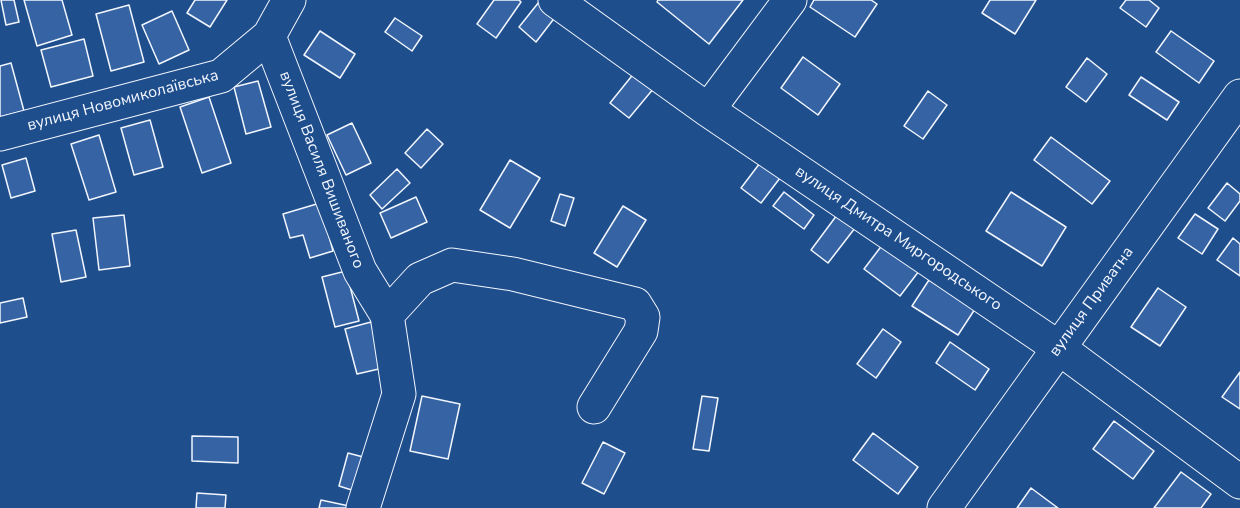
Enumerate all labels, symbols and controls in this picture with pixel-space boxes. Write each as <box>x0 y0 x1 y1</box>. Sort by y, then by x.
street label: вулиця Новомиколаївська <box>25 66 221 136</box>
street label: вулиця Василя Вишиваного <box>274 69 368 271</box>
street label: вулиця Дмитра Миргородського <box>791 162 1005 316</box>
street label: вулиця Приватна <box>1046 243 1138 361</box>

